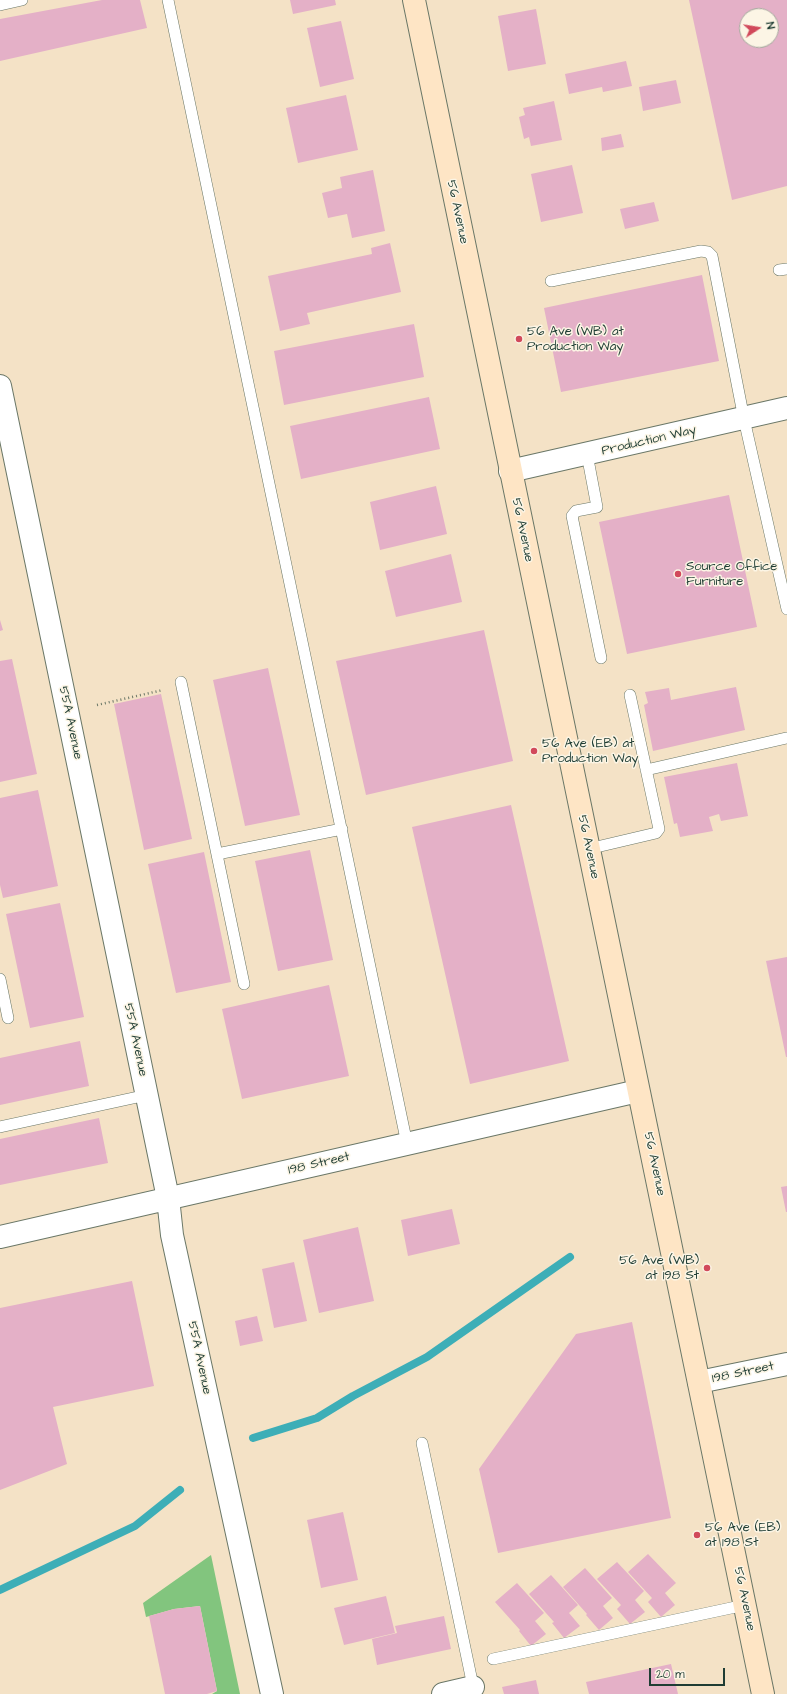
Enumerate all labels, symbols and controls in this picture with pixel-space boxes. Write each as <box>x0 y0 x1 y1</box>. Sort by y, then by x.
north arrow <box>739 8 779 48</box>
text: N <box>762 21 778 31</box>
street label: 56 Avenue <box>443 179 471 245</box>
place label: 56 Ave (WB) at Production Way <box>527 324 624 355</box>
marker: 56 Ave (WB) at Production Way <box>514 334 524 344</box>
street label: Production Way <box>600 423 698 459</box>
street label: 56 Avenue <box>508 497 536 563</box>
place label: Source Office Furniture <box>686 559 777 590</box>
marker: Source Office Furniture <box>673 569 683 579</box>
street label: 55A Avenue <box>55 685 85 761</box>
place label: 56 Ave (EB) at Production Way <box>542 736 638 767</box>
marker: 56 Ave (EB) at Production Way <box>529 746 539 756</box>
street label: 56 Avenue <box>574 814 602 880</box>
street label: 55A Avenue <box>120 1002 150 1078</box>
street label: 56 Avenue <box>640 1131 668 1197</box>
street label: 198 Street <box>287 1149 351 1179</box>
place label: 56 Ave (WB) at 198 St <box>619 1253 699 1284</box>
marker: 56 Ave (WB) at 198 St <box>702 1263 712 1273</box>
street label: 55A Avenue <box>184 1320 214 1396</box>
street label: 198 Street <box>711 1359 775 1387</box>
place label: 56 Ave (EB) at 198 St <box>705 1520 780 1551</box>
marker: 56 Ave (EB) at 198 St <box>692 1530 702 1540</box>
street label: 56 Avenue <box>730 1566 758 1632</box>
scale bar <box>651 1660 727 1686</box>
text: 20 m <box>656 1666 685 1683</box>

